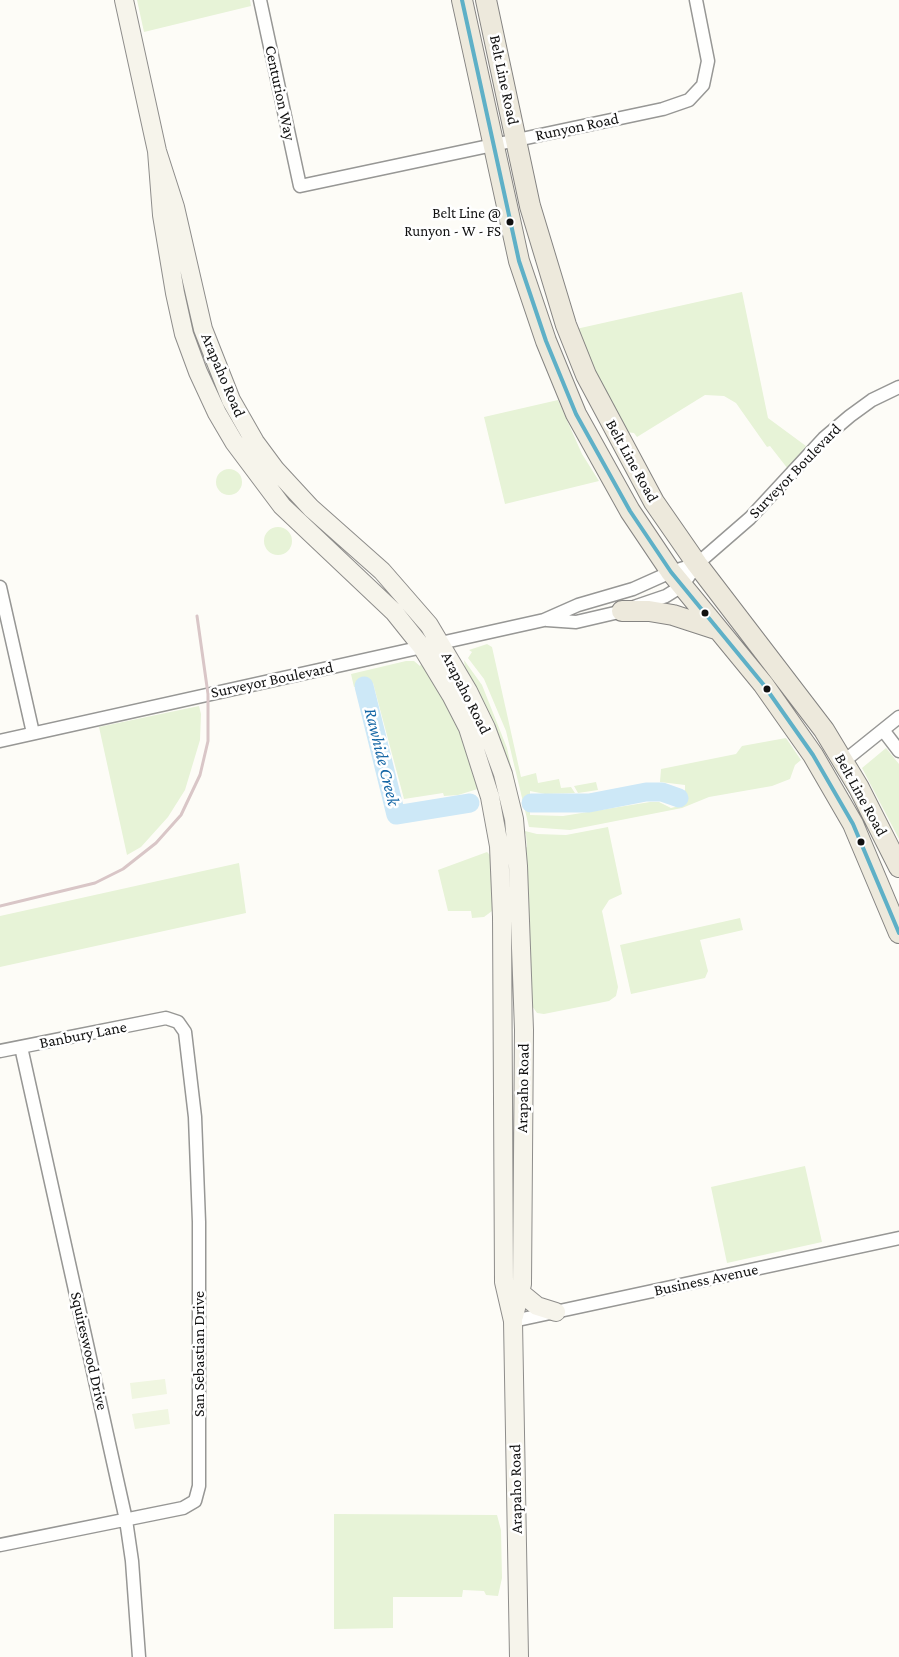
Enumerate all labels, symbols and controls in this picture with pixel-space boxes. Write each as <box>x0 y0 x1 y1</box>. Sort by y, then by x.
street label: Belt Line Road <box>485 33 523 127</box>
street label: Centurion Way <box>261 44 299 142</box>
street label: Runyon Road <box>533 109 621 145</box>
place label: Belt Line @ Runyon - W - FS <box>404 204 501 239</box>
marker: Belt Line @ Runyon - W - FS <box>505 217 515 227</box>
street label: Arapaho Road <box>197 330 249 420</box>
street label: Belt Line Road <box>601 416 663 506</box>
street label: Surveyor Boulevard <box>745 420 845 522</box>
unlabelled marker <box>700 608 710 618</box>
street label: Arapaho Road <box>437 649 495 737</box>
street label: Surveyor Boulevard <box>209 658 335 702</box>
unlabelled marker <box>762 684 772 694</box>
water label: Rawhide Creek <box>359 706 405 808</box>
street label: Belt Line Road <box>830 750 892 840</box>
unlabelled marker <box>856 837 866 847</box>
street label: Banbury Lane <box>38 1017 128 1053</box>
street label: Arapaho Road <box>513 1043 533 1133</box>
street label: Business Avenue <box>652 1260 760 1300</box>
street label: Squireswood Drive <box>66 1290 112 1412</box>
street label: San Sebastian Drive <box>189 1291 209 1417</box>
street label: Arapaho Road <box>506 1444 526 1534</box>

